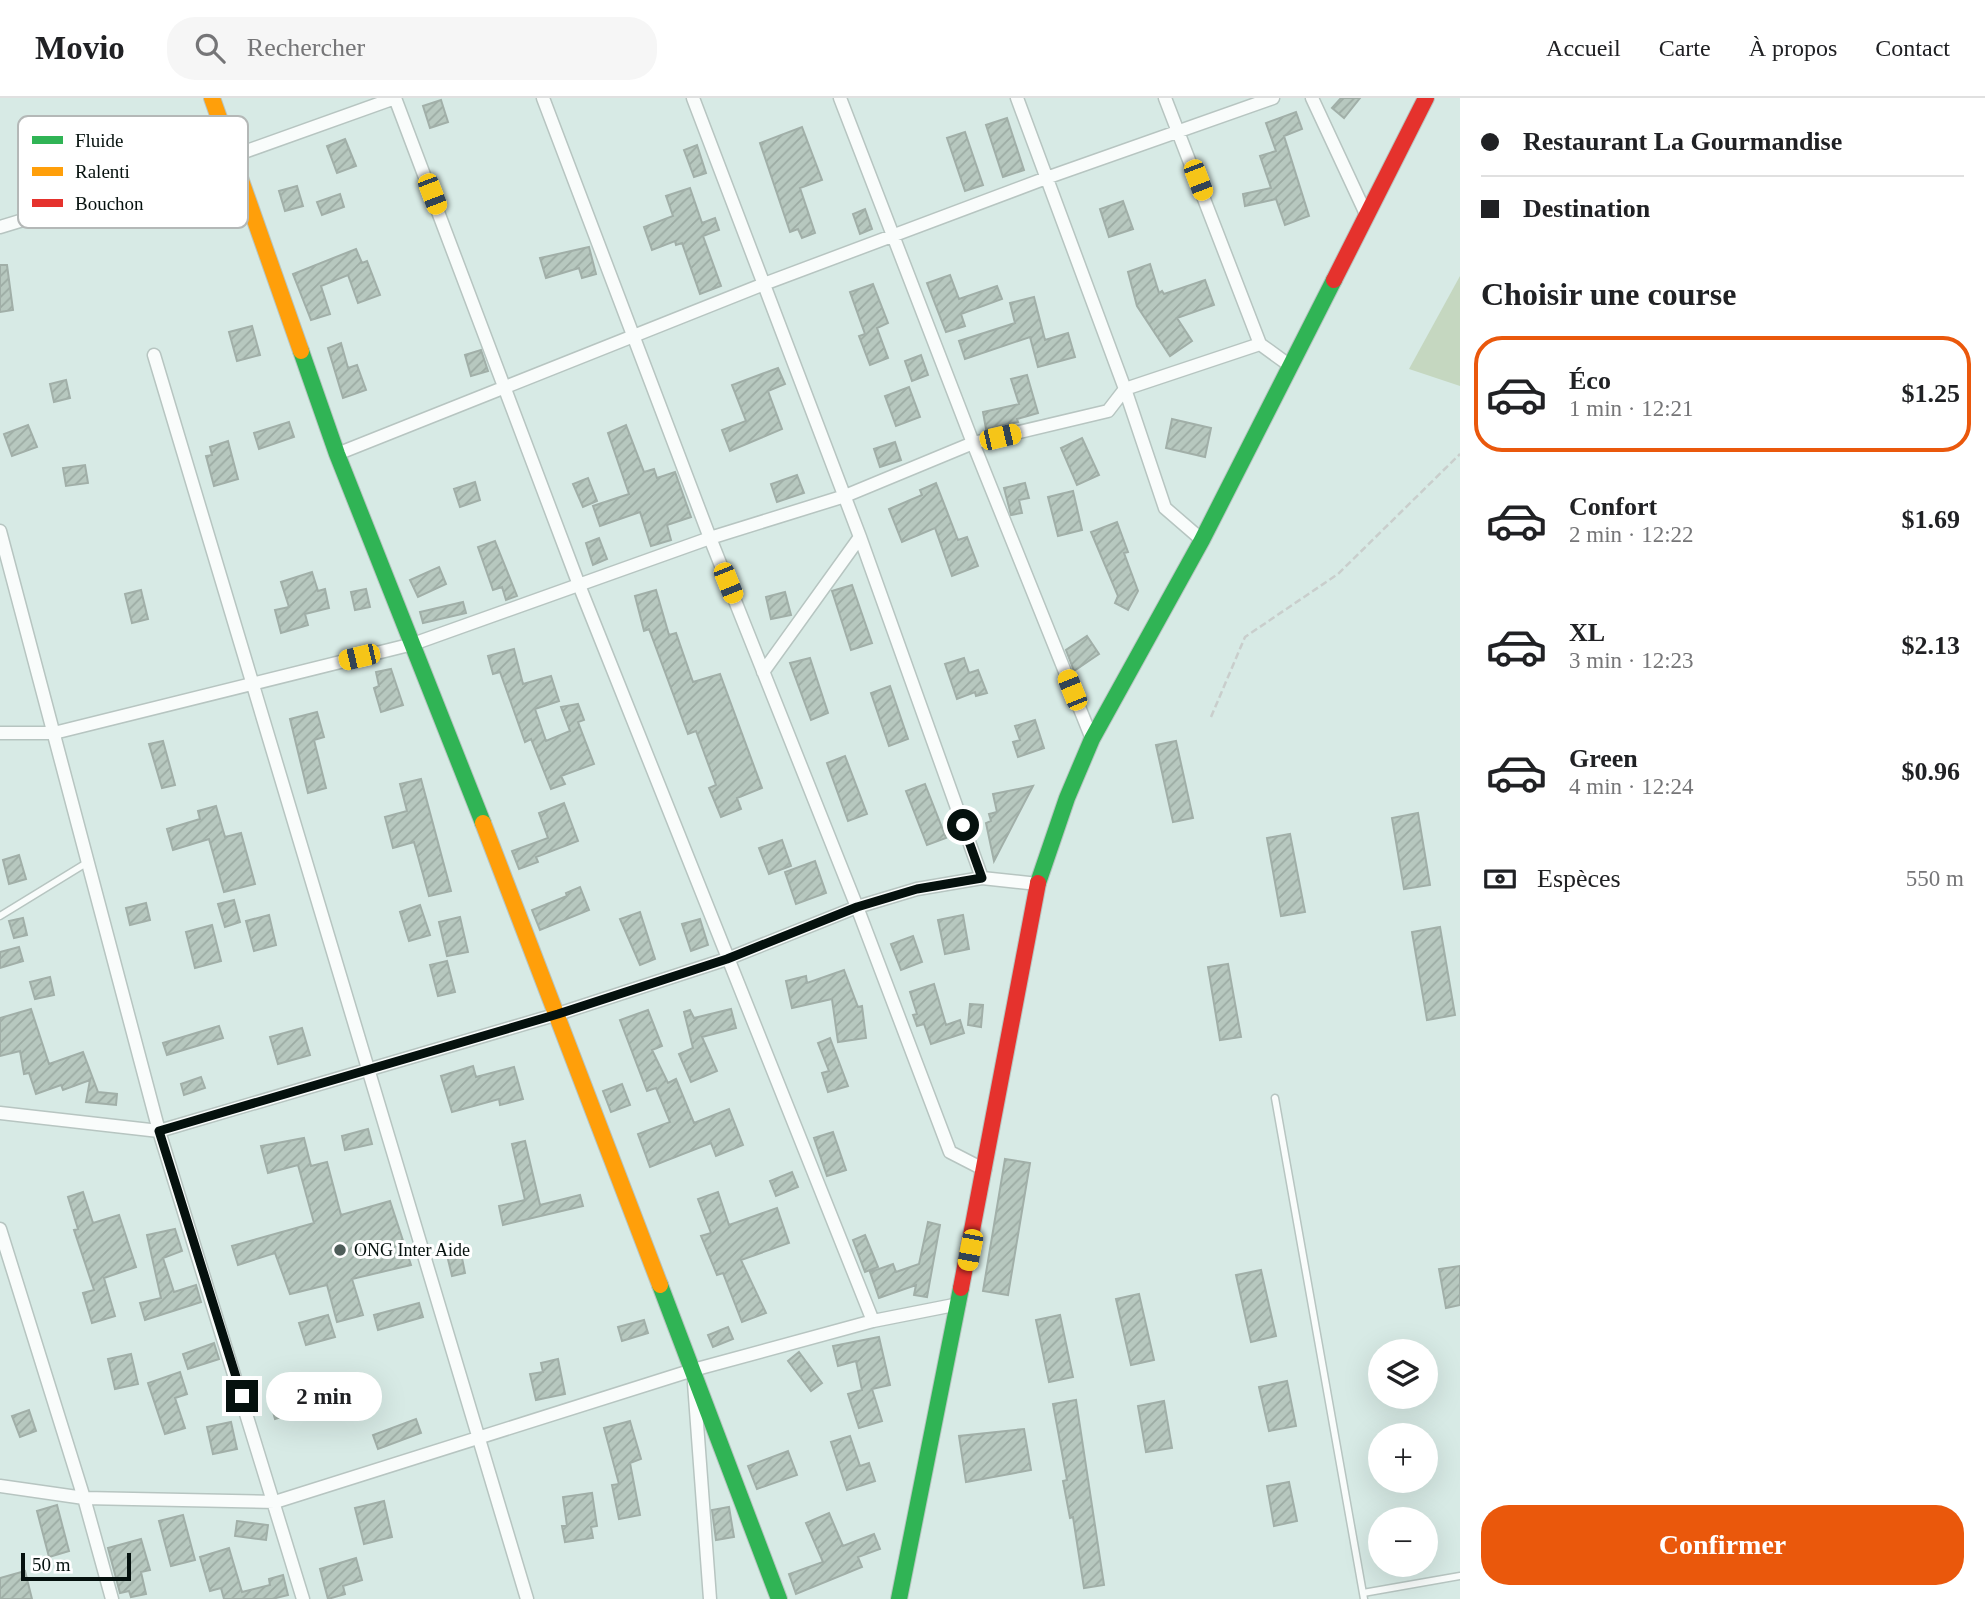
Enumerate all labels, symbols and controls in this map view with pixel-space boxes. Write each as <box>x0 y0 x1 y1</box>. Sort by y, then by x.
search box <box>167 17 657 80</box>
icon: search <box>191 29 229 67</box>
text: Movio <box>35 30 125 66</box>
text: Rechercher <box>247 33 365 62</box>
text: Accueil <box>1546 35 1621 61</box>
text: Carte <box>1659 35 1711 61</box>
text: À propos <box>1749 35 1837 61</box>
text: Contact <box>1875 35 1950 61</box>
legend <box>18 116 248 228</box>
text: Restaurant La Gourmandise <box>1523 127 1842 156</box>
text: Fluide <box>75 130 124 151</box>
car <box>1181 157 1216 203</box>
text: Ralenti <box>75 161 130 182</box>
car <box>415 171 450 217</box>
text: Bouchon <box>75 193 144 214</box>
text: Destination <box>1523 194 1650 223</box>
text: Choisir une course <box>1481 276 1736 312</box>
icon: car <box>1485 363 1548 426</box>
text: Éco <box>1569 366 1611 395</box>
text: $1.25 <box>1902 379 1960 408</box>
text: 1 min · 12:21 <box>1569 396 1694 421</box>
car <box>978 422 1023 452</box>
icon: car <box>1485 489 1548 552</box>
text: Confort <box>1569 492 1657 521</box>
text: $1.69 <box>1902 505 1960 534</box>
text: 2 min · 12:22 <box>1569 522 1694 547</box>
car <box>711 560 746 606</box>
icon: car <box>1485 615 1548 678</box>
text: XL <box>1569 618 1605 647</box>
text: $2.13 <box>1902 631 1960 660</box>
car <box>337 642 382 672</box>
text: 3 min · 12:23 <box>1569 648 1694 673</box>
car <box>1055 667 1090 713</box>
icon: car <box>1485 741 1548 804</box>
text: Green <box>1569 744 1638 773</box>
text: $0.96 <box>1902 757 1960 786</box>
text: 4 min · 12:24 <box>1569 774 1694 799</box>
route start <box>947 809 979 841</box>
icon: cash <box>1481 860 1519 898</box>
text: Espèces <box>1537 864 1621 893</box>
text: 550 m <box>1906 866 1964 891</box>
car <box>956 1227 985 1273</box>
place label: ONG Inter Aide <box>354 1240 470 1260</box>
marker: ONG Inter Aide <box>332 1242 348 1258</box>
map controls <box>1368 1339 1438 1577</box>
button: layers <box>1368 1339 1438 1409</box>
callout: 2 min <box>266 1372 382 1420</box>
route end <box>226 1380 258 1412</box>
text: 2 min <box>296 1384 352 1409</box>
button: + <box>1368 1423 1438 1493</box>
button: Confirmer <box>1481 1505 1964 1585</box>
button: − <box>1368 1507 1438 1577</box>
scale bar <box>21 1550 131 1582</box>
text: 50 m <box>32 1554 71 1575</box>

